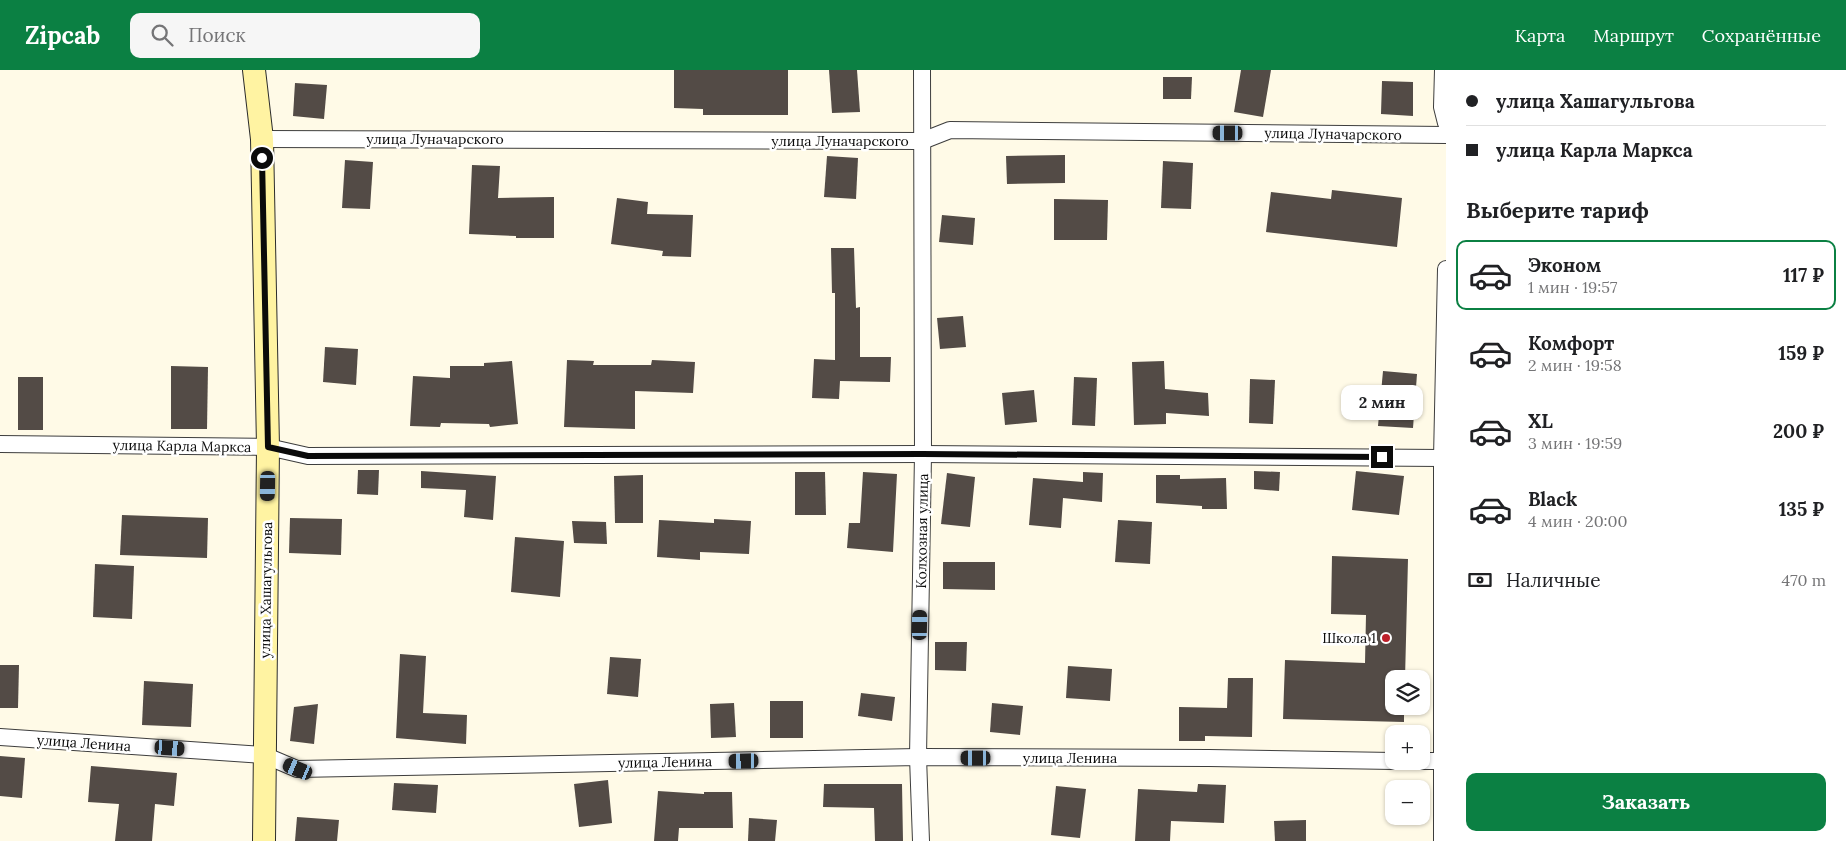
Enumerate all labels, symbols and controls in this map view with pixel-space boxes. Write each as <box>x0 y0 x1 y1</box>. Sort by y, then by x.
search box <box>130 13 480 58</box>
text: Zipcab <box>25 20 100 51</box>
icon: search <box>148 21 176 49</box>
text: Поиск <box>188 23 246 47</box>
text: Карта <box>1515 24 1565 47</box>
text: Маршрут <box>1593 24 1674 47</box>
text: Сохранённые <box>1702 24 1821 47</box>
text: улица Хашагульгова <box>1496 89 1695 113</box>
street label: улица Луначарского <box>1264 124 1402 144</box>
car <box>1213 126 1243 141</box>
street label: улица Луначарского <box>366 130 504 148</box>
street label: улица Луначарского <box>771 132 909 150</box>
text: улица Карла Маркса <box>1496 138 1693 162</box>
route start <box>251 147 273 169</box>
text: Выберите тариф <box>1466 196 1649 224</box>
icon: car <box>1468 253 1513 298</box>
text: Эконом <box>1528 253 1601 277</box>
text: 117 ₽ <box>1783 263 1824 287</box>
text: 1 мин · 19:57 <box>1528 277 1617 297</box>
icon: car <box>1468 331 1513 376</box>
text: Комфорт <box>1528 331 1614 355</box>
text: 159 ₽ <box>1778 341 1824 365</box>
text: 2 мин · 19:58 <box>1528 355 1622 375</box>
callout: 2 мин <box>1341 384 1423 420</box>
text: 2 мин <box>1359 392 1405 412</box>
icon: car <box>1468 409 1513 454</box>
text: XL <box>1528 409 1553 433</box>
text: 200 ₽ <box>1773 419 1824 443</box>
text: 3 мин · 19:59 <box>1528 433 1622 453</box>
street label: улица Карла Маркса <box>112 436 252 456</box>
route end <box>1371 446 1393 468</box>
car <box>260 471 275 501</box>
street label: Колхозная улица <box>912 473 932 589</box>
icon: car <box>1468 487 1513 532</box>
text: Black <box>1528 487 1577 511</box>
text: 135 ₽ <box>1779 497 1824 521</box>
text: 4 мин · 20:00 <box>1528 511 1628 531</box>
street label: улица Хашагульгова <box>256 521 276 659</box>
icon: cash <box>1466 566 1494 594</box>
text: Наличные <box>1506 568 1600 592</box>
text: 470 m <box>1782 570 1826 590</box>
car <box>912 610 927 640</box>
place label: Школа 1 <box>1322 629 1376 647</box>
marker: Школа 1 <box>1380 632 1392 644</box>
map controls <box>1385 670 1430 825</box>
button: layers <box>1385 670 1430 715</box>
button: + <box>1385 725 1430 770</box>
street label: улица Ленина <box>36 731 132 755</box>
car <box>154 739 185 757</box>
street label: улица Ленина <box>1023 749 1117 767</box>
car <box>961 751 991 766</box>
street label: улица Ленина <box>618 752 712 772</box>
car <box>728 753 759 769</box>
car <box>281 756 314 782</box>
button: Заказать <box>1466 773 1826 831</box>
button: − <box>1385 780 1430 825</box>

